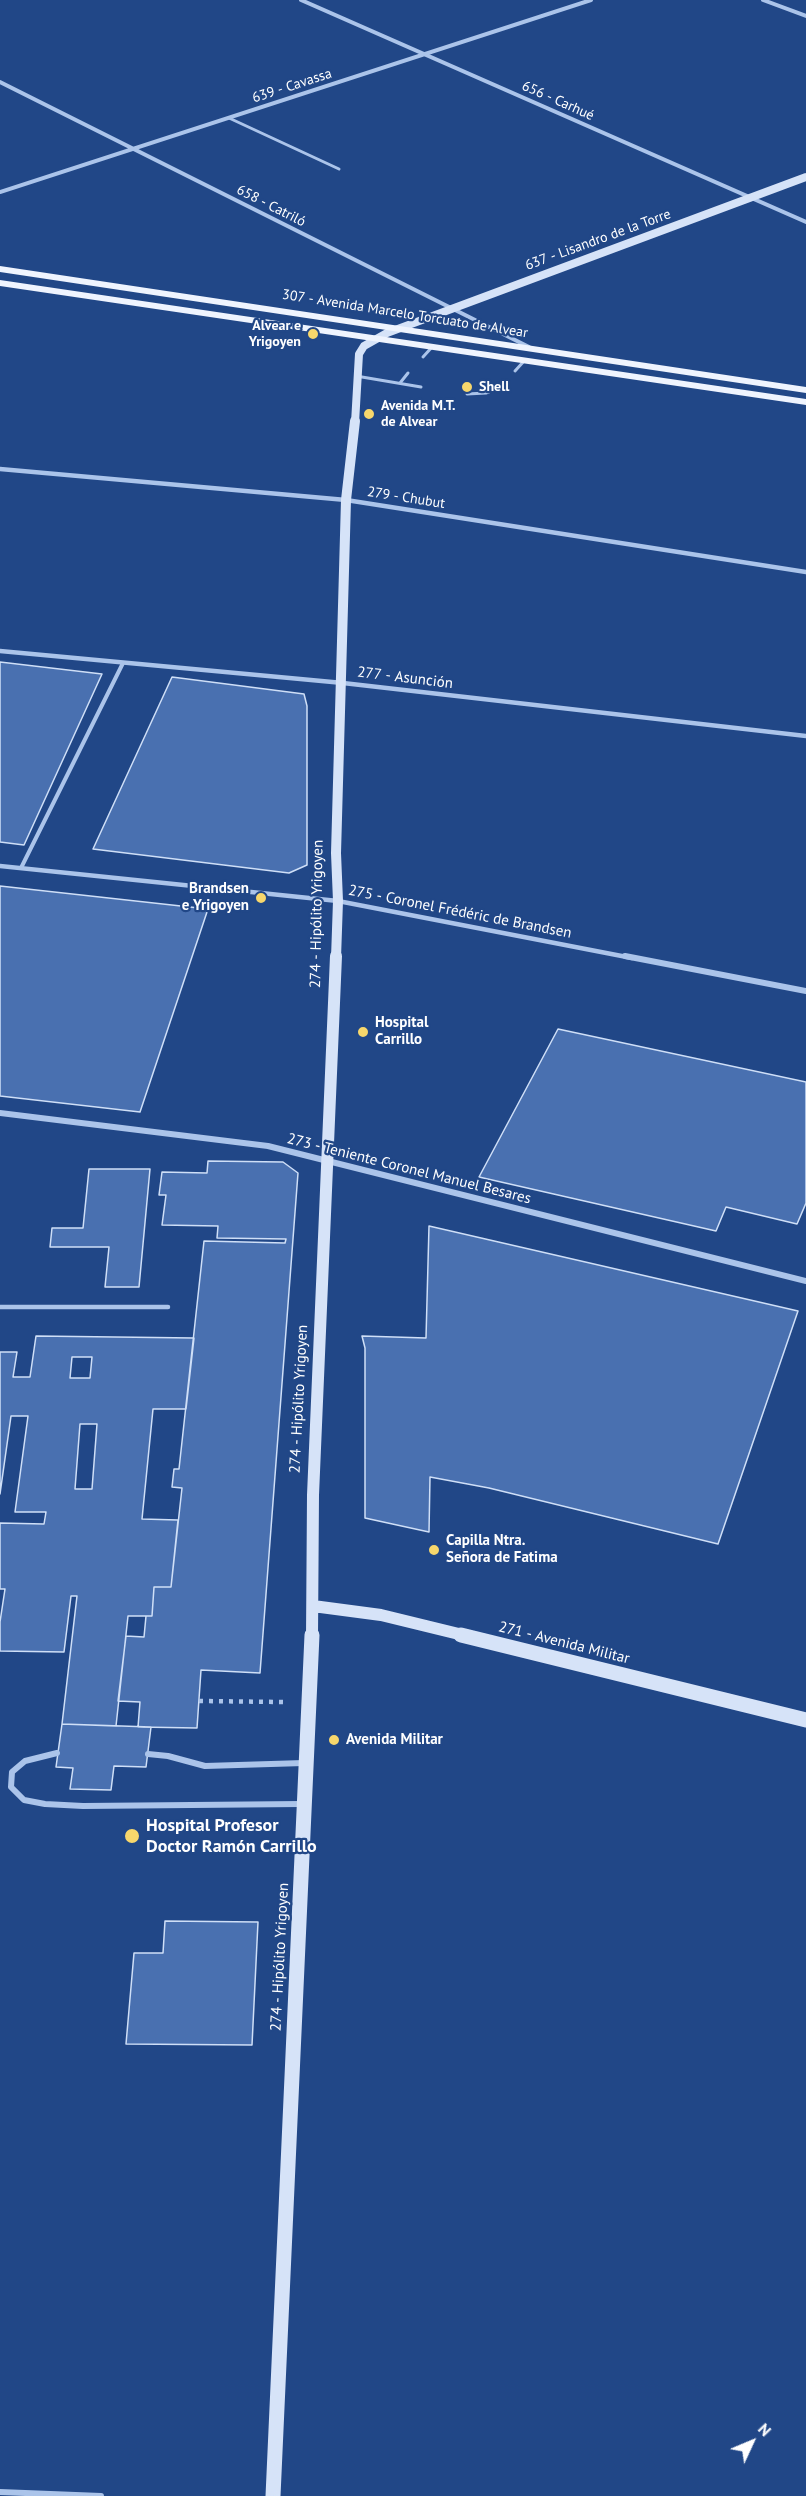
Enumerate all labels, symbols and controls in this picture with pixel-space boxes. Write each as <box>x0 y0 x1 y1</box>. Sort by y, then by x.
street label: 639 - Cavassa <box>250 65 334 107</box>
street label: 656 - Carhué <box>519 78 597 124</box>
street label: 658 - Catriló <box>234 182 308 230</box>
street label: 637 - Lisandro de la Torre <box>523 206 673 274</box>
street label: 307 - Avenida Marcelo Torcuato de Alvear <box>281 286 529 342</box>
place label: Alvear e Yrigoyen <box>249 318 301 350</box>
marker: Alvear e Yrigoyen <box>306 327 320 341</box>
place label: Shell <box>479 379 509 395</box>
marker: Shell <box>460 380 474 394</box>
place label: Avenida M.T. de Alvear <box>381 398 456 430</box>
marker: Avenida M.T. de Alvear <box>362 407 376 421</box>
street label: 279 - Chubut <box>366 484 446 512</box>
street label: 277 - Asunción <box>356 663 454 693</box>
street label: 274 - Hipólito Yrigoyen <box>307 840 327 988</box>
place label: Brandsen e Yrigoyen <box>182 880 249 915</box>
street label: 275 - Coronel Frédéric de Brandsen <box>347 882 573 942</box>
marker: Brandsen e Yrigoyen <box>254 891 268 905</box>
place label: Hospital Carrillo <box>375 1014 428 1049</box>
marker: Hospital Carrillo <box>356 1025 370 1039</box>
street label: 273 - Teniente Coronel Manuel Besares <box>285 1130 533 1208</box>
street label: 274 - Hipólito Yrigoyen <box>286 1324 312 1474</box>
place label: Capilla Ntra. Señora de Fatima <box>446 1532 558 1567</box>
marker: Capilla Ntra. Señora de Fatima <box>427 1543 441 1557</box>
street label: 271 - Avenida Militar <box>497 1618 631 1668</box>
place label: Avenida Militar <box>346 1731 443 1749</box>
marker: Avenida Militar <box>327 1733 341 1747</box>
place label: Hospital Profesor Doctor Ramón Carrillo <box>146 1815 317 1858</box>
marker: Hospital Profesor Doctor Ramón Carrillo <box>123 1827 141 1845</box>
street label: 274 - Hipólito Yrigoyen <box>267 1882 293 2032</box>
north arrow <box>722 2412 782 2472</box>
text: N <box>754 2419 776 2440</box>

